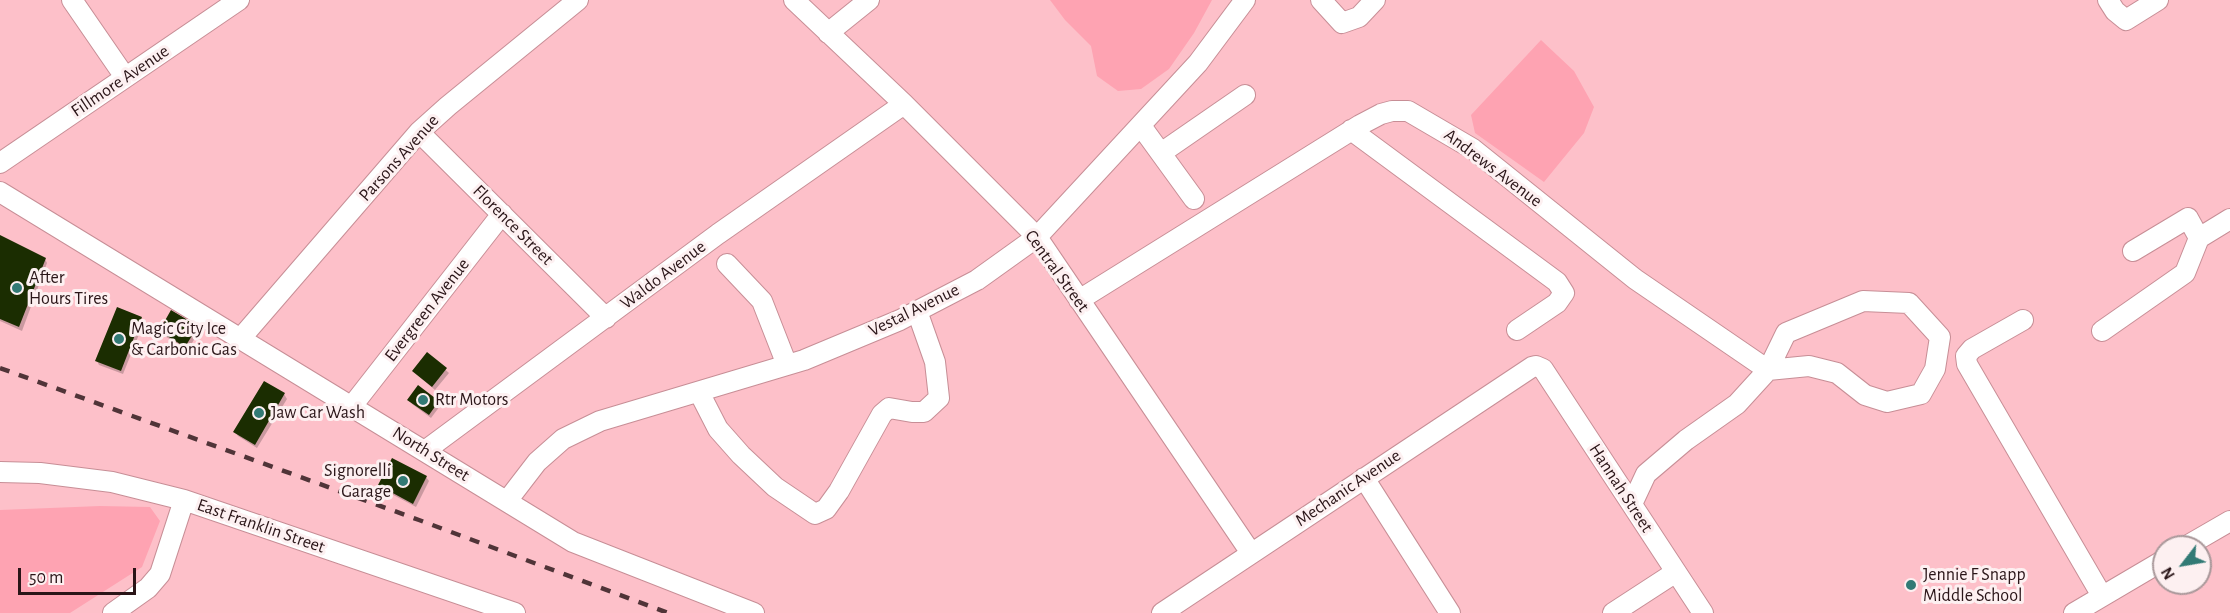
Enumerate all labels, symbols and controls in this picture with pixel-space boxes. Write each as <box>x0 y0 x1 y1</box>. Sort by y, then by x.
street label: Fillmore Avenue <box>67 40 173 122</box>
street label: Parsons Avenue <box>354 110 444 206</box>
street label: Andrews Avenue <box>1440 124 1546 212</box>
street label: Florence Street <box>468 180 558 270</box>
street label: Central Street <box>1020 226 1094 316</box>
street label: Waldo Avenue <box>616 236 710 314</box>
street label: Evergreen Avenue <box>380 254 474 366</box>
place label: After Hours Tires <box>29 267 108 310</box>
street label: Vestal Avenue <box>865 279 963 341</box>
marker: After Hours Tires <box>10 281 24 295</box>
place label: Magic City Ice & Carbonic Gas <box>131 318 237 360</box>
marker: Magic City Ice & Carbonic Gas <box>112 332 126 346</box>
place label: Rtr Motors <box>435 389 508 411</box>
marker: Rtr Motors <box>416 393 430 407</box>
place label: Jaw Car Wash <box>271 402 365 424</box>
marker: Jaw Car Wash <box>252 406 266 420</box>
street label: North Street <box>388 422 474 486</box>
street label: Hannah Street <box>1584 440 1658 536</box>
street label: Mechanic Avenue <box>1291 445 1405 531</box>
place label: Signorelli Garage <box>324 460 391 502</box>
marker: Signorelli Garage <box>396 474 410 488</box>
street label: East Franklin Street <box>194 494 328 558</box>
north arrow <box>2152 535 2212 595</box>
scale bar <box>21 556 140 594</box>
place label: Jennie F Snapp Middle School <box>1923 564 2026 606</box>
text: N <box>2159 564 2178 582</box>
text: 50 m <box>29 569 63 587</box>
marker: Jennie F Snapp Middle School <box>1904 578 1918 592</box>

